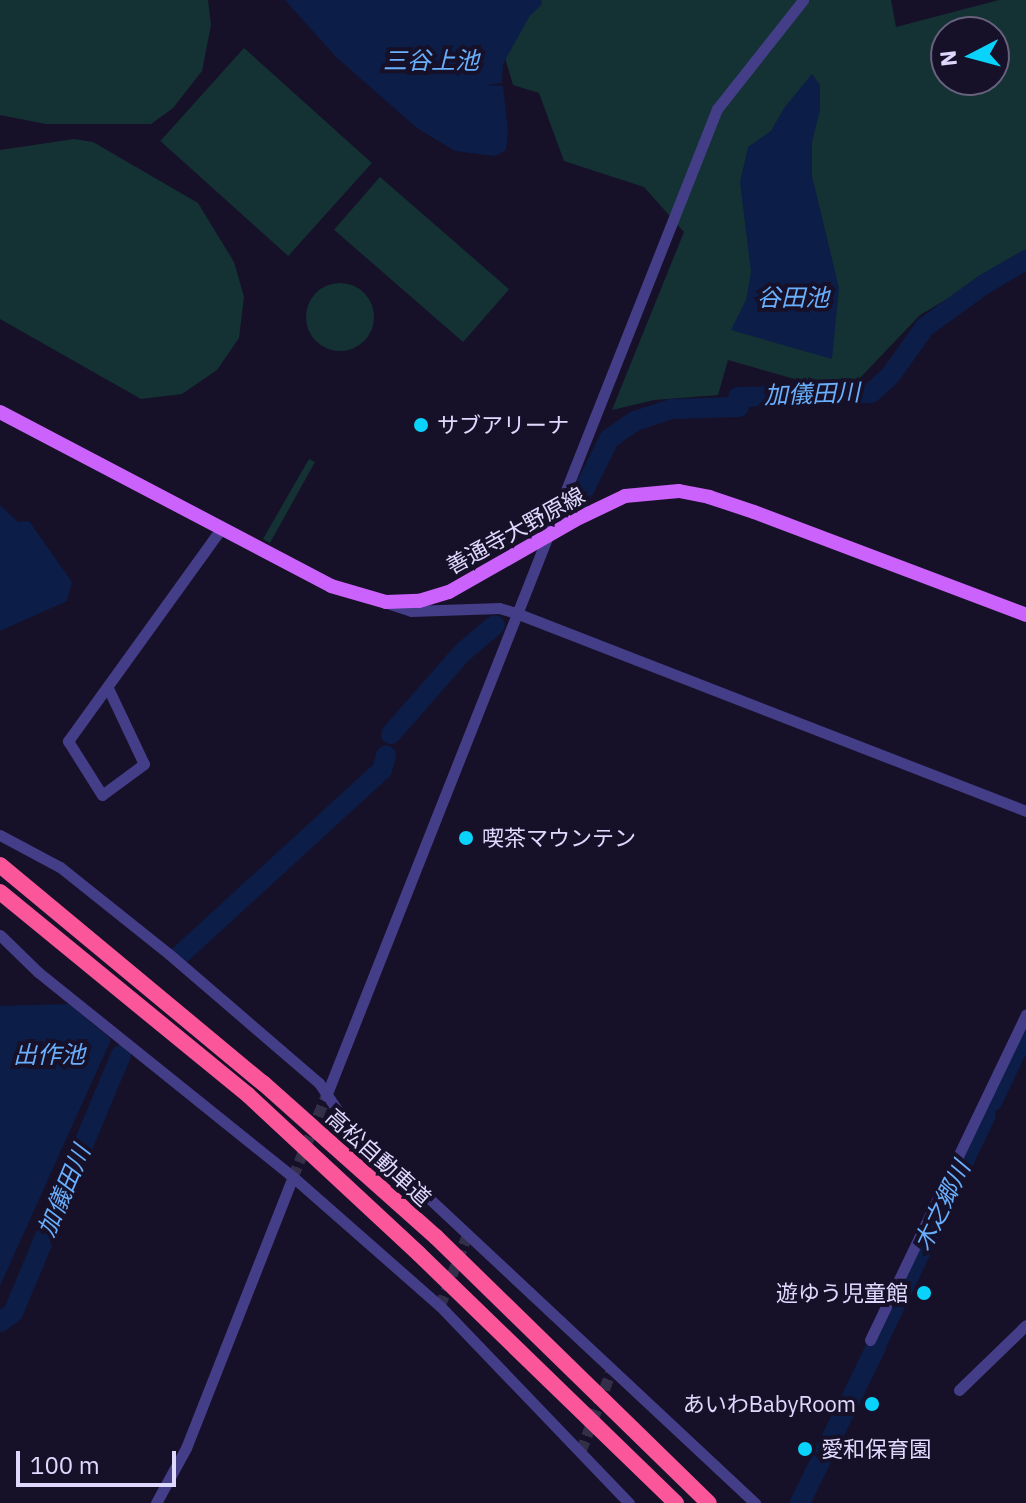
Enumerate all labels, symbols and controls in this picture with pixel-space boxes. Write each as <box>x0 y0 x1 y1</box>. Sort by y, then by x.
north arrow <box>930 16 1010 96</box>
water label: 三谷上池 <box>383 47 479 75</box>
text: N <box>932 49 963 68</box>
water label: 谷田池 <box>757 284 829 312</box>
water label: 加儀田川 <box>764 378 860 410</box>
place label: サブアリーナ <box>437 412 569 438</box>
marker: サブアリーナ <box>412 416 430 434</box>
street label: 善通寺大野原線 <box>441 481 589 579</box>
place label: 喫茶マウンテン <box>482 825 636 851</box>
marker: 喫茶マウンテン <box>457 829 475 847</box>
water label: 出作池 <box>13 1041 85 1069</box>
street label: 高松自動車道 <box>321 1103 437 1211</box>
water label: 加儀田川 <box>32 1141 96 1241</box>
water label: 木之郷川 <box>908 1157 976 1255</box>
place label: 遊ゆう児童館 <box>776 1280 908 1306</box>
marker: 遊ゆう児童館 <box>915 1284 933 1302</box>
place label: あいわBabyRoom <box>683 1391 856 1417</box>
marker: あいわBabyRoom <box>863 1395 881 1413</box>
scale bar <box>20 1435 180 1485</box>
place label: 愛和保育園 <box>821 1436 931 1462</box>
marker: 愛和保育園 <box>796 1440 814 1458</box>
text: 100 m <box>30 1449 100 1481</box>

